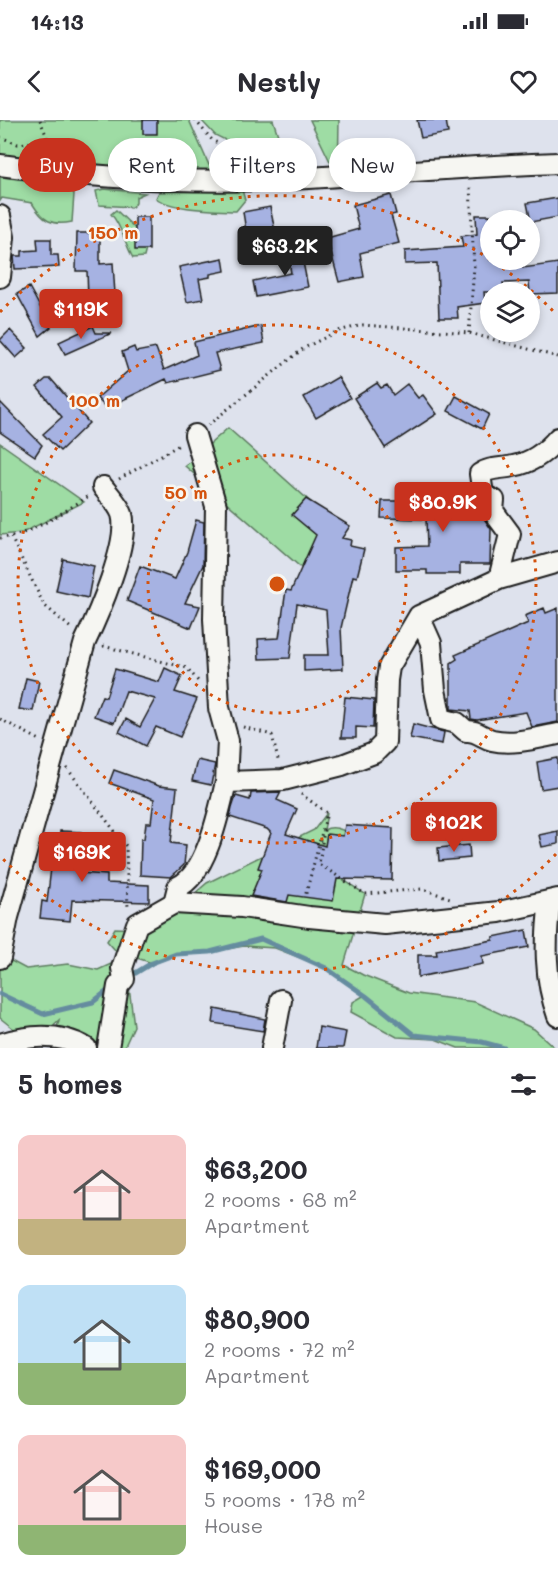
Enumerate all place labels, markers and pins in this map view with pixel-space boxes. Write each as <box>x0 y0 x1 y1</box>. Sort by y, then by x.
pin: $63.2K <box>236 226 334 277</box>
pin: $119K <box>39 289 123 340</box>
pin: $80.9K <box>394 482 492 533</box>
centre of rings <box>267 574 287 594</box>
pin: $102K <box>412 802 496 853</box>
pin: $169K <box>40 832 124 883</box>

